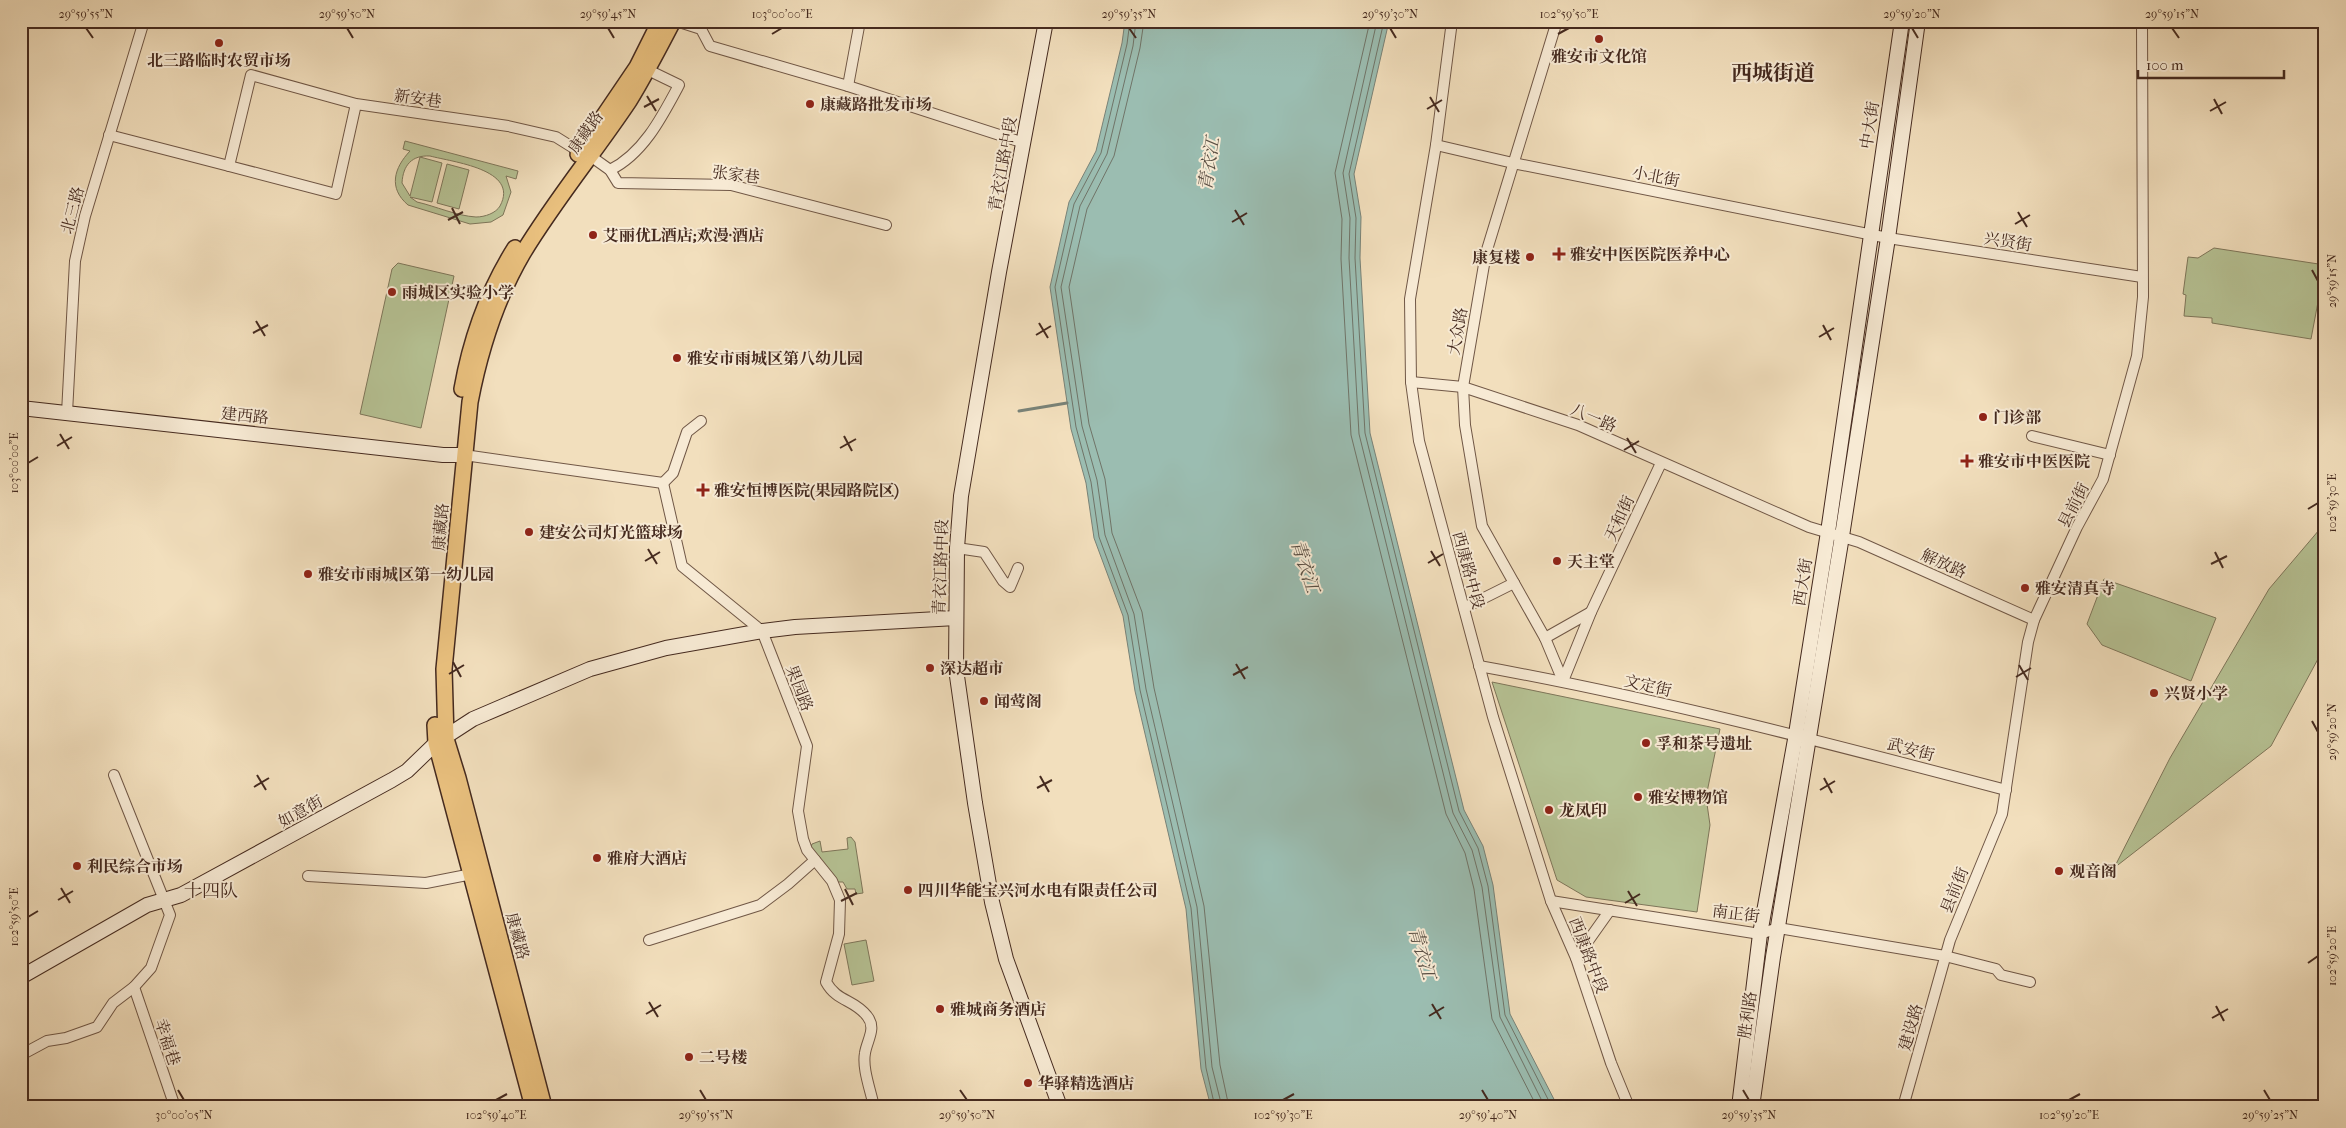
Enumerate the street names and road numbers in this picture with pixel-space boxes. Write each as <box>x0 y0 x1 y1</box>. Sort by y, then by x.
street label: 新安巷 <box>393 86 443 111</box>
street label: 中大街 <box>1856 100 1883 150</box>
street label: 康藏路 <box>564 107 607 157</box>
street label: 青衣江路中段 <box>985 115 1020 213</box>
street label: 张家巷 <box>711 162 761 187</box>
street label: 小北街 <box>1631 163 1681 190</box>
street label: 北三路 <box>57 184 88 236</box>
street label: 兴贤街 <box>1983 228 2033 255</box>
street label: 大众路 <box>1444 306 1471 356</box>
street label: 八一路 <box>1568 399 1620 436</box>
street label: 建西路 <box>220 404 270 427</box>
street label: 县前街 <box>2054 480 2093 531</box>
street label: 天和街 <box>1601 492 1638 544</box>
street label: 康藏路 <box>429 502 452 552</box>
street label: 青衣江路中段 <box>929 519 952 615</box>
street label: 西康路中段 <box>1449 529 1488 611</box>
street label: 解放路 <box>1918 545 1970 582</box>
street label: 西大街 <box>1789 557 1816 607</box>
street label: 果园路 <box>782 662 817 714</box>
street label: 文定街 <box>1622 671 1673 700</box>
street label: 武安街 <box>1885 734 1937 765</box>
street label: 如意街 <box>275 791 326 831</box>
street label: 县前街 <box>1937 864 1972 916</box>
street label: 南正街 <box>1711 901 1761 926</box>
street label: 康藏路 <box>502 910 533 962</box>
street label: 西康路中段 <box>1565 914 1612 996</box>
street label: 胜利路 <box>1735 990 1760 1040</box>
street label: 建设路 <box>1895 1001 1926 1053</box>
street label: 幸福巷 <box>151 1016 184 1068</box>

